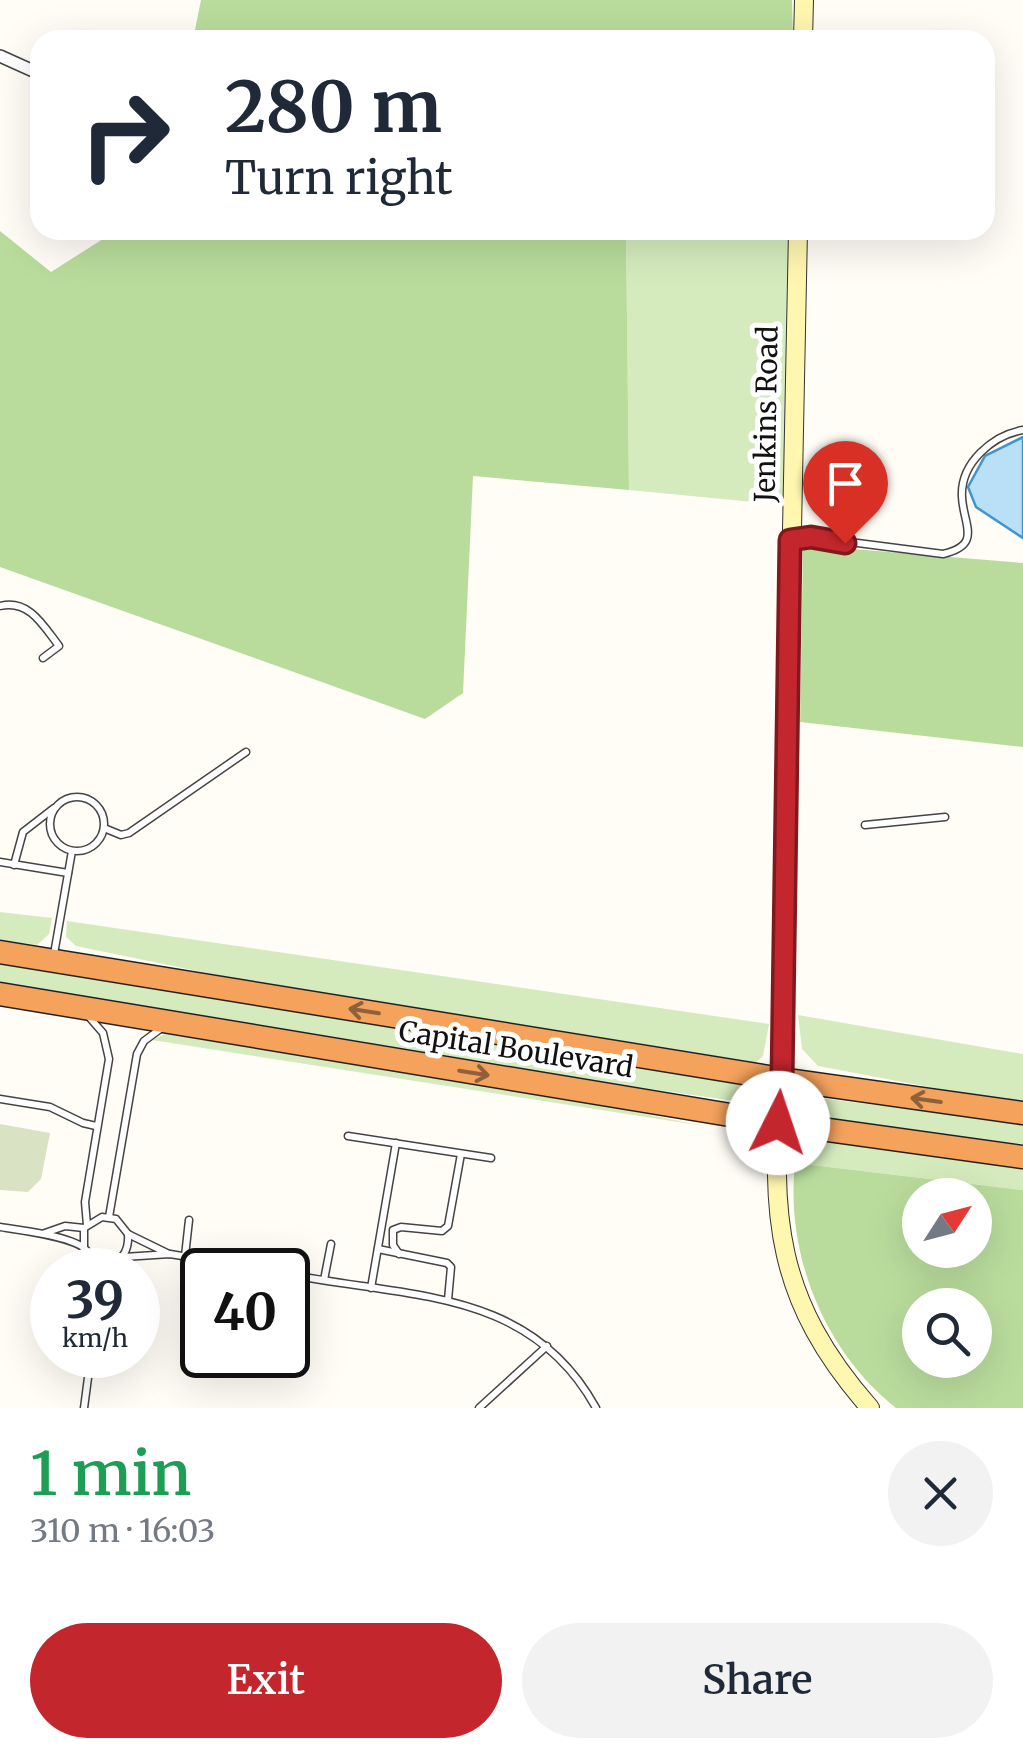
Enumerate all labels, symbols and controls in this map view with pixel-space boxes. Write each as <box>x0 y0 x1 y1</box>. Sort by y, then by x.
text: 280 m <box>225 63 442 151</box>
icon: right <box>60 70 190 200</box>
text: Turn right <box>225 150 453 206</box>
street label: Jenkins Road <box>746 325 786 504</box>
pin <box>803 441 888 544</box>
icon: arrive <box>818 456 873 511</box>
one-way arrow <box>348 1001 380 1019</box>
street label: Capital Boulevard <box>396 1013 636 1085</box>
one-way arrow <box>457 1064 490 1083</box>
position arrow <box>726 1071 830 1175</box>
one-way arrow <box>911 1090 943 1108</box>
north arrow <box>902 1178 992 1268</box>
map controls <box>902 1178 992 1378</box>
speed limit sign: 40 <box>180 1248 310 1378</box>
text: 39 <box>66 1269 124 1332</box>
button: search <box>902 1288 992 1378</box>
text: km/h <box>62 1322 128 1354</box>
text: 1 min <box>30 1436 191 1511</box>
button: close <box>888 1441 993 1546</box>
text: 310 m · 16:03 <box>30 1511 215 1551</box>
button: Exit <box>30 1623 502 1738</box>
button: Share <box>522 1623 993 1738</box>

